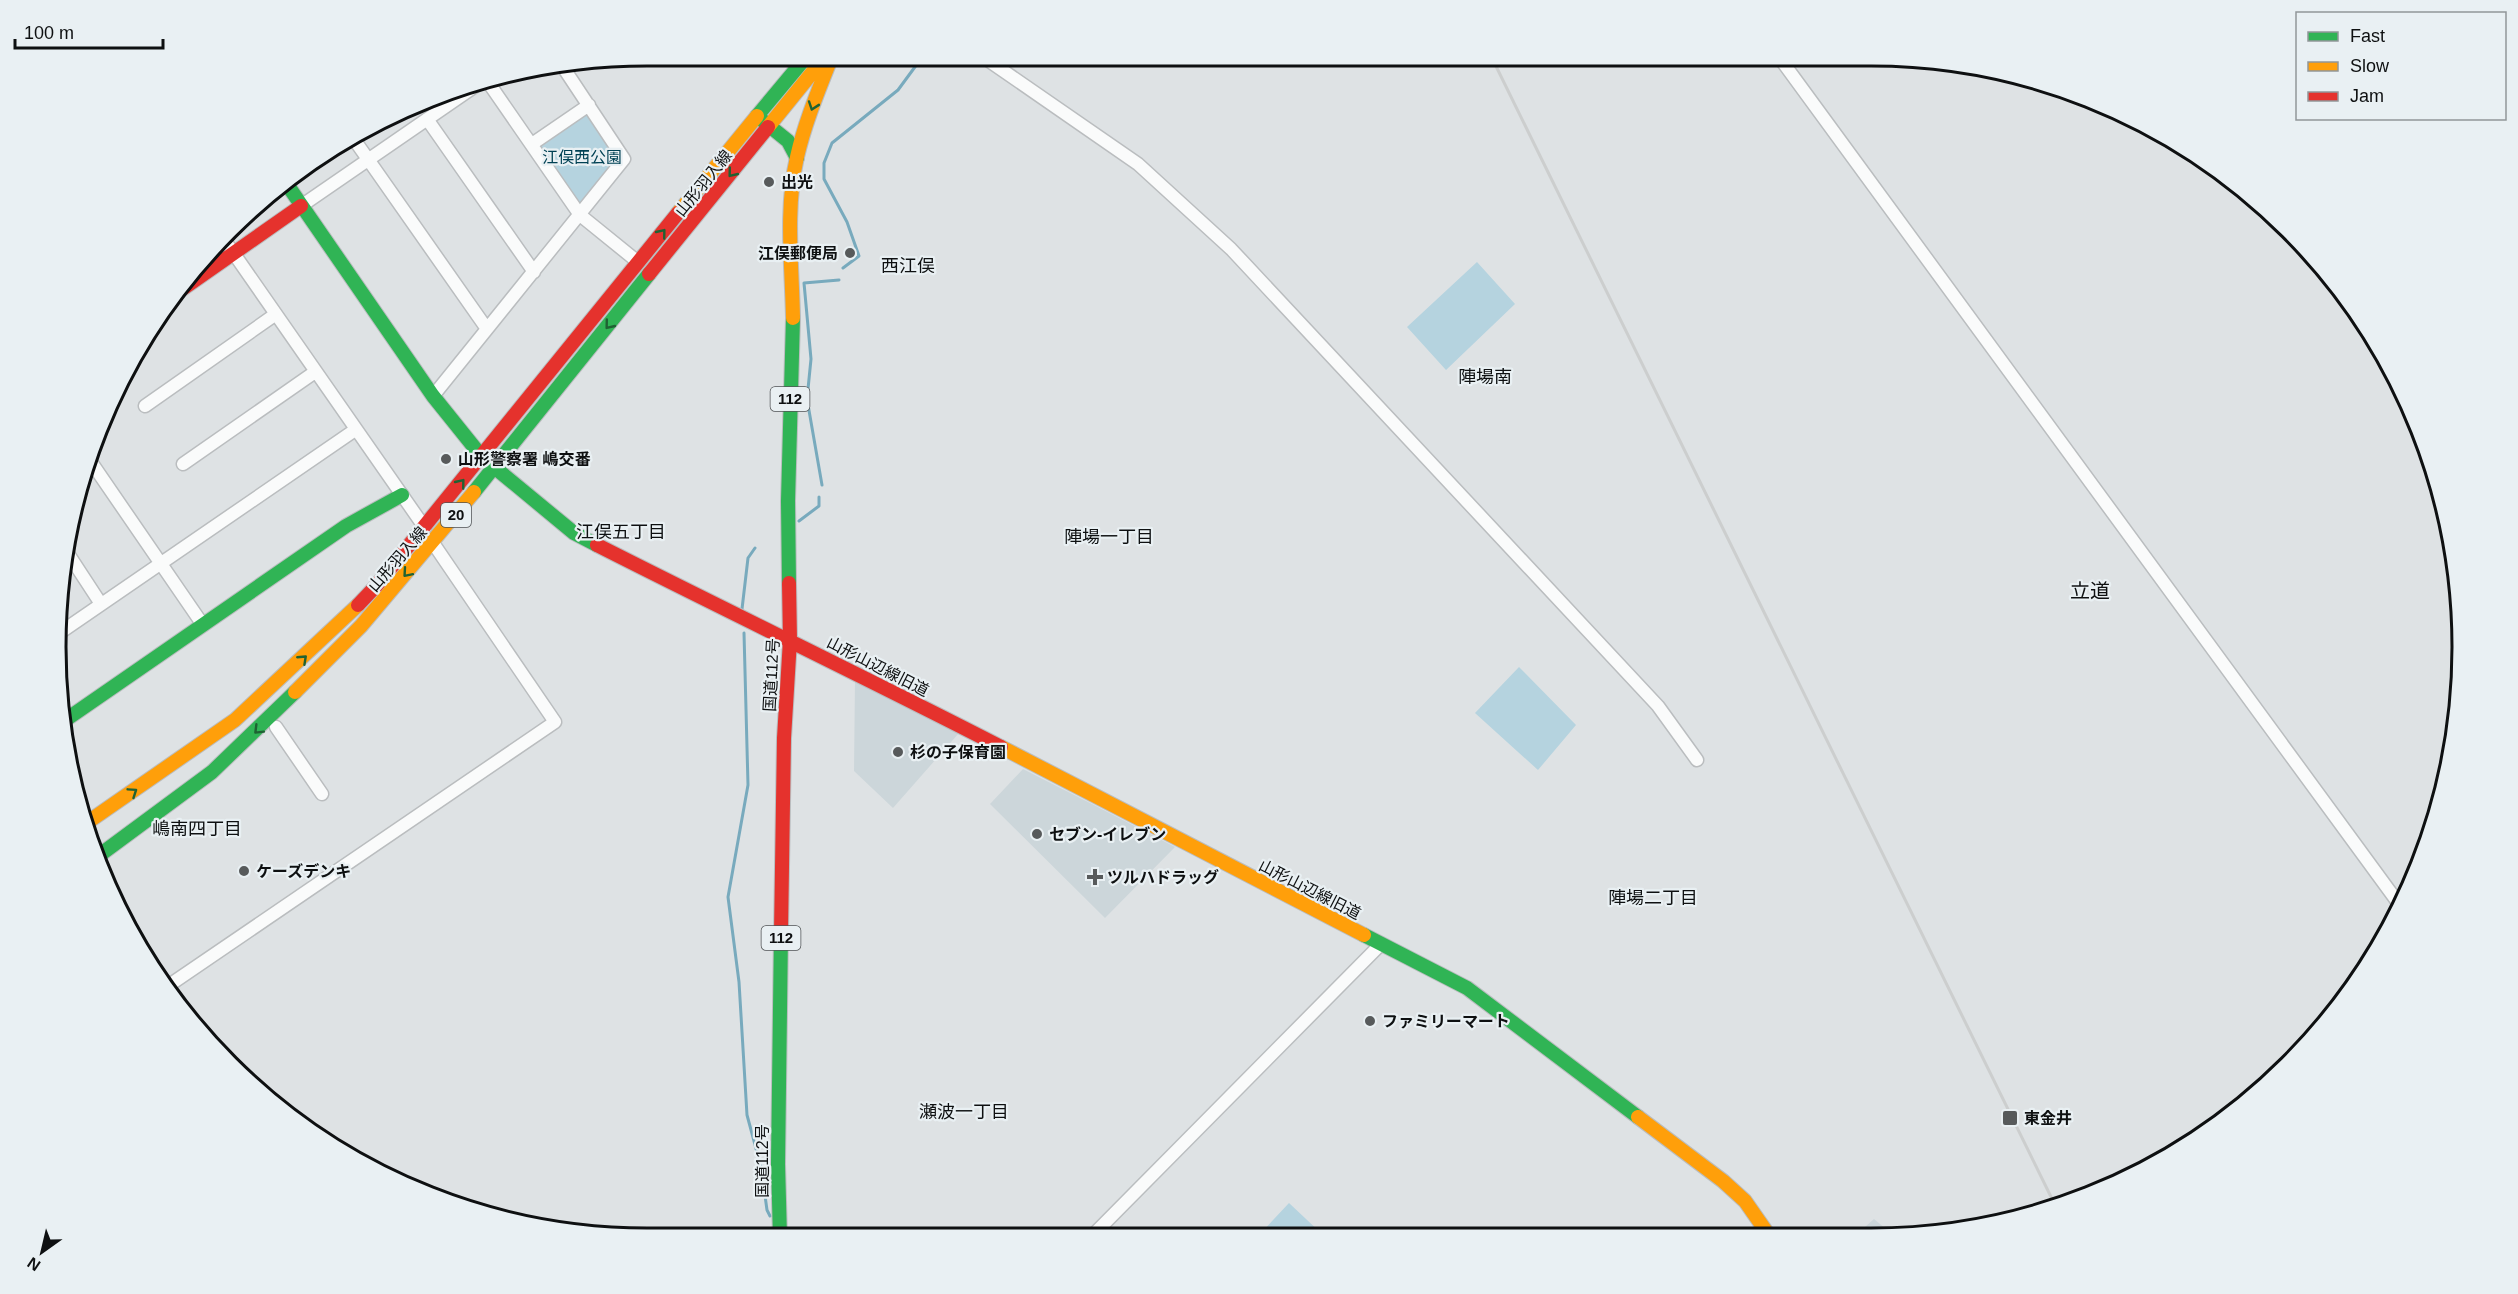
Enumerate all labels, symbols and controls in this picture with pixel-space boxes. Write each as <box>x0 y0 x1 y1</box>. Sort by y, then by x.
scale bar <box>15 12 164 50</box>
legend <box>2296 12 2506 120</box>
text: 100 m <box>24 23 74 43</box>
text: Fast <box>2350 26 2385 46</box>
text: Slow <box>2350 56 2390 76</box>
text: Jam <box>2350 86 2384 106</box>
one-way arrow <box>807 100 820 111</box>
street label: 山形羽入線 <box>672 147 735 220</box>
park label: 江俣西公園 <box>542 149 622 166</box>
one-way arrow <box>729 166 740 177</box>
place label: 出光 <box>781 174 813 191</box>
marker: 出光 <box>762 175 776 189</box>
one-way arrow <box>655 228 666 239</box>
place label: 江俣郵便局 <box>758 245 838 262</box>
marker: 江俣郵便局 <box>843 246 857 260</box>
district label: 西江俣 <box>881 256 935 276</box>
one-way arrow <box>606 318 617 329</box>
district label: 陣場南 <box>1458 367 1512 387</box>
road number: 112 <box>770 387 810 411</box>
place label: 山形警察署 嶋交番 <box>458 450 590 468</box>
marker: 山形警察署 嶋交番 <box>439 452 453 466</box>
one-way arrow <box>454 479 465 490</box>
road number: 20 <box>441 503 471 527</box>
district label: 江俣五丁目 <box>576 522 666 542</box>
street label: 山形羽入線 <box>365 524 430 595</box>
district label: 陣場一丁目 <box>1064 527 1154 547</box>
one-way arrow <box>403 566 414 577</box>
district label: 立道 <box>2070 580 2110 602</box>
street label: 山形山辺線旧道 <box>824 633 932 699</box>
street label: 国道112号 <box>761 638 782 712</box>
one-way arrow <box>296 655 307 666</box>
one-way arrow <box>254 722 265 733</box>
place label: 杉の子保育園 <box>910 744 1006 761</box>
marker: 杉の子保育園 <box>891 745 905 759</box>
one-way arrow <box>127 788 138 799</box>
district label: 嶋南四丁目 <box>152 819 242 839</box>
place label: セブン-イレブン <box>1049 826 1166 843</box>
marker: セブン-イレブン <box>1030 827 1044 841</box>
street label: 山形山辺線旧道 <box>1256 856 1364 922</box>
place label: ケーズデンキ <box>256 863 351 880</box>
marker: ケーズデンキ <box>237 864 251 878</box>
place label: ツルハドラッグ <box>1107 868 1219 886</box>
marker: ツルハドラッグ <box>1088 870 1102 884</box>
district label: 陣場二丁目 <box>1608 888 1698 908</box>
road number: 112 <box>762 926 800 950</box>
place label: ファミリーマート <box>1382 1013 1510 1030</box>
marker: ファミリーマート <box>1363 1014 1377 1028</box>
district label: 瀬波一丁目 <box>919 1102 1009 1122</box>
marker: 東金井 <box>2001 1109 2019 1127</box>
place label: 東金井 <box>2024 1109 2072 1127</box>
street label: 国道112号 <box>754 1124 771 1198</box>
north arrow <box>12 1222 72 1282</box>
text: N <box>24 1254 43 1274</box>

